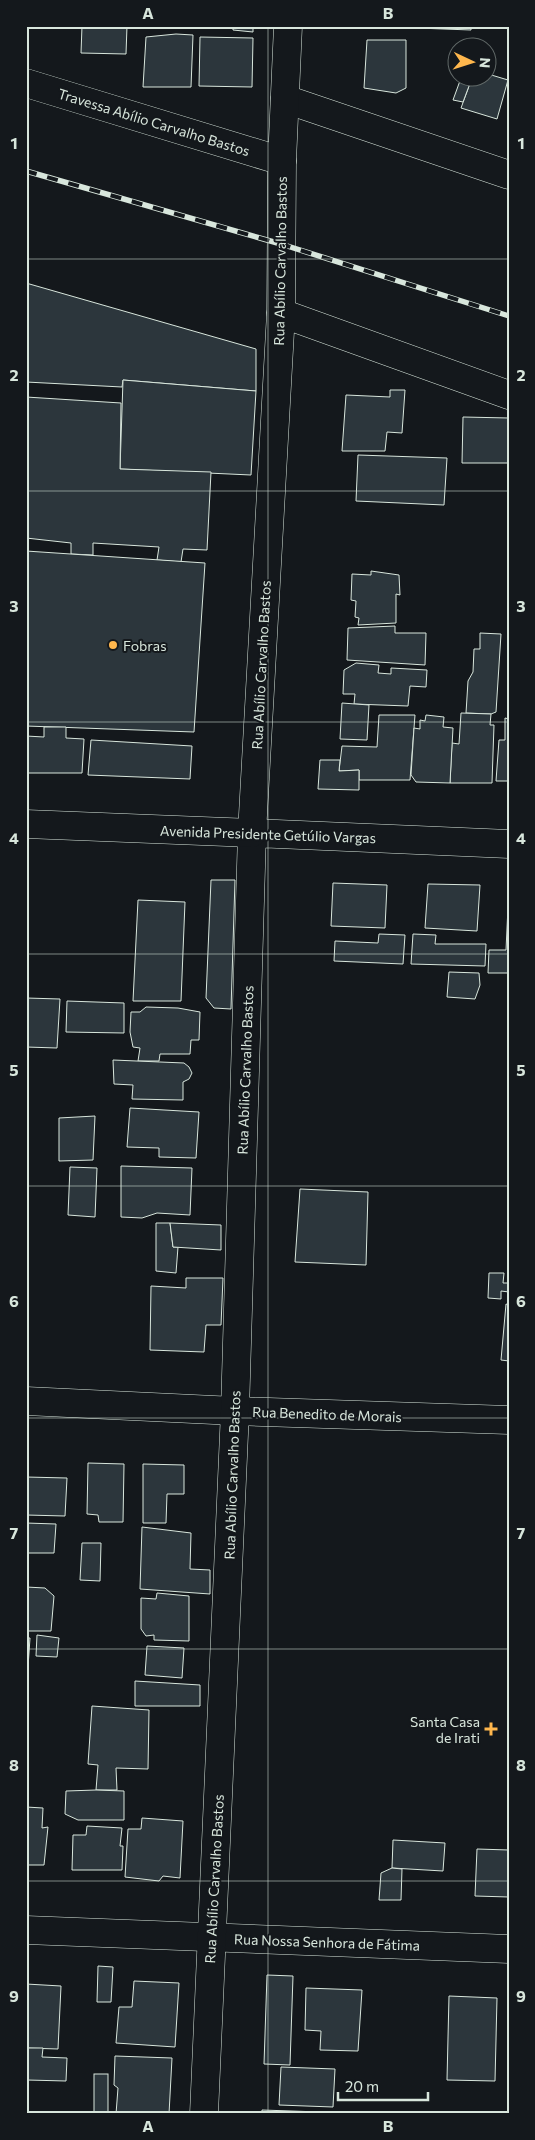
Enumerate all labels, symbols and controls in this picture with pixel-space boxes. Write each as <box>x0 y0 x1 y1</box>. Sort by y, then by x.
text: A <box>142 3 154 22</box>
text: B <box>383 3 394 22</box>
north arrow <box>448 38 498 88</box>
text: N <box>477 57 494 69</box>
street label: Travessa Abílio Carvalho Bastos <box>56 85 252 159</box>
text: 1 <box>10 133 18 152</box>
text: 1 <box>517 133 525 152</box>
street label: Rua Abílio Carvalho Bastos <box>270 176 290 346</box>
text: 2 <box>9 365 19 384</box>
text: 2 <box>516 365 526 384</box>
street label: Rua Abílio Carvalho Bastos <box>248 580 274 750</box>
text: 3 <box>9 596 19 615</box>
text: 3 <box>516 596 526 615</box>
place label: Fobras <box>123 637 167 654</box>
marker: Fobras <box>107 639 119 651</box>
street label: Avenida Presidente Getúlio Vargas <box>160 822 376 846</box>
text: 4 <box>9 828 19 847</box>
text: 4 <box>516 828 526 847</box>
street label: Rua Abílio Carvalho Bastos <box>234 985 256 1155</box>
text: 5 <box>9 1060 19 1079</box>
text: 5 <box>516 1060 526 1079</box>
text: 6 <box>9 1291 19 1310</box>
text: 6 <box>516 1291 526 1310</box>
street label: Rua Abílio Carvalho Bastos <box>221 1390 243 1560</box>
street label: Rua Benedito de Morais <box>252 1403 402 1425</box>
text: 7 <box>10 1523 19 1542</box>
text: 7 <box>517 1523 526 1542</box>
place label: Santa Casa de Irati <box>410 1713 480 1746</box>
marker: Santa Casa de Irati <box>484 1722 498 1736</box>
text: 8 <box>9 1755 19 1774</box>
text: 8 <box>516 1755 526 1774</box>
street label: Rua Abílio Carvalho Bastos <box>201 1794 227 1964</box>
street label: Rua Nossa Senhora de Fátima <box>234 1930 420 1954</box>
text: 9 <box>9 1986 19 2005</box>
text: 9 <box>516 1986 526 2005</box>
scale bar <box>338 2070 428 2102</box>
text: 20 m <box>345 2077 379 2095</box>
text: A <box>142 2116 154 2135</box>
text: B <box>383 2116 394 2135</box>

